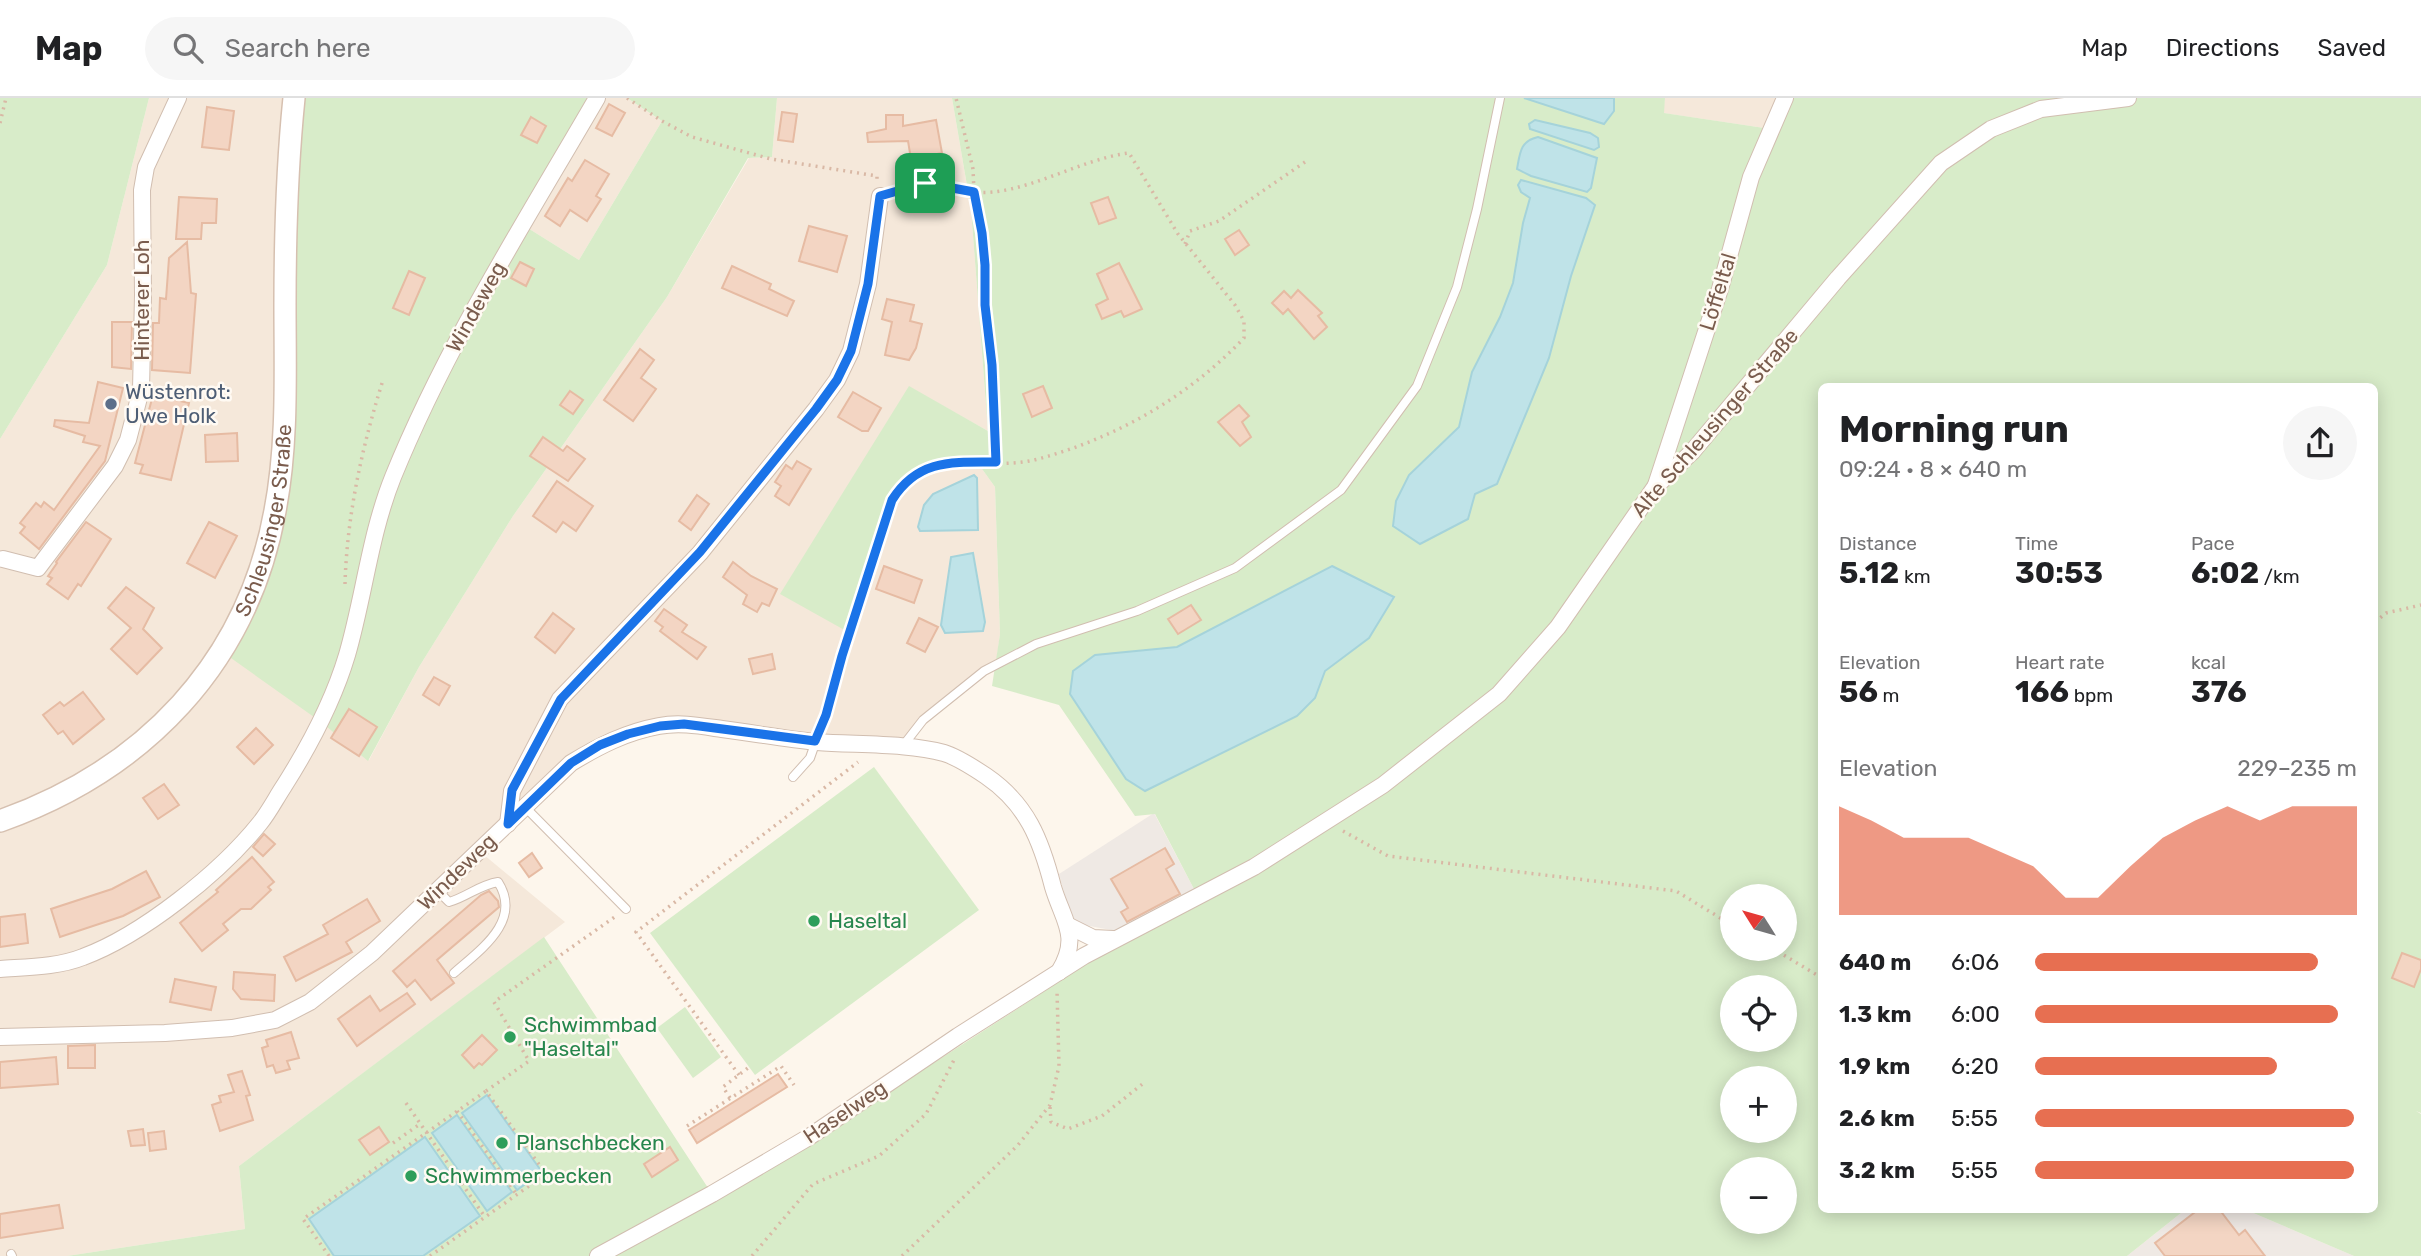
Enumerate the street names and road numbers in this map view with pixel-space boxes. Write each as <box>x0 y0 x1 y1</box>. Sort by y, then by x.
street label: Hinterer Loh <box>129 239 154 361</box>
street label: Löffeltal <box>1694 250 1741 334</box>
street label: Windeweg <box>441 257 511 356</box>
street label: Alte Schleusinger Straße <box>1626 323 1803 522</box>
street label: Schleusinger Straße <box>229 424 296 620</box>
street label: Windeweg <box>412 828 501 915</box>
street label: Haselweg <box>798 1075 891 1149</box>

